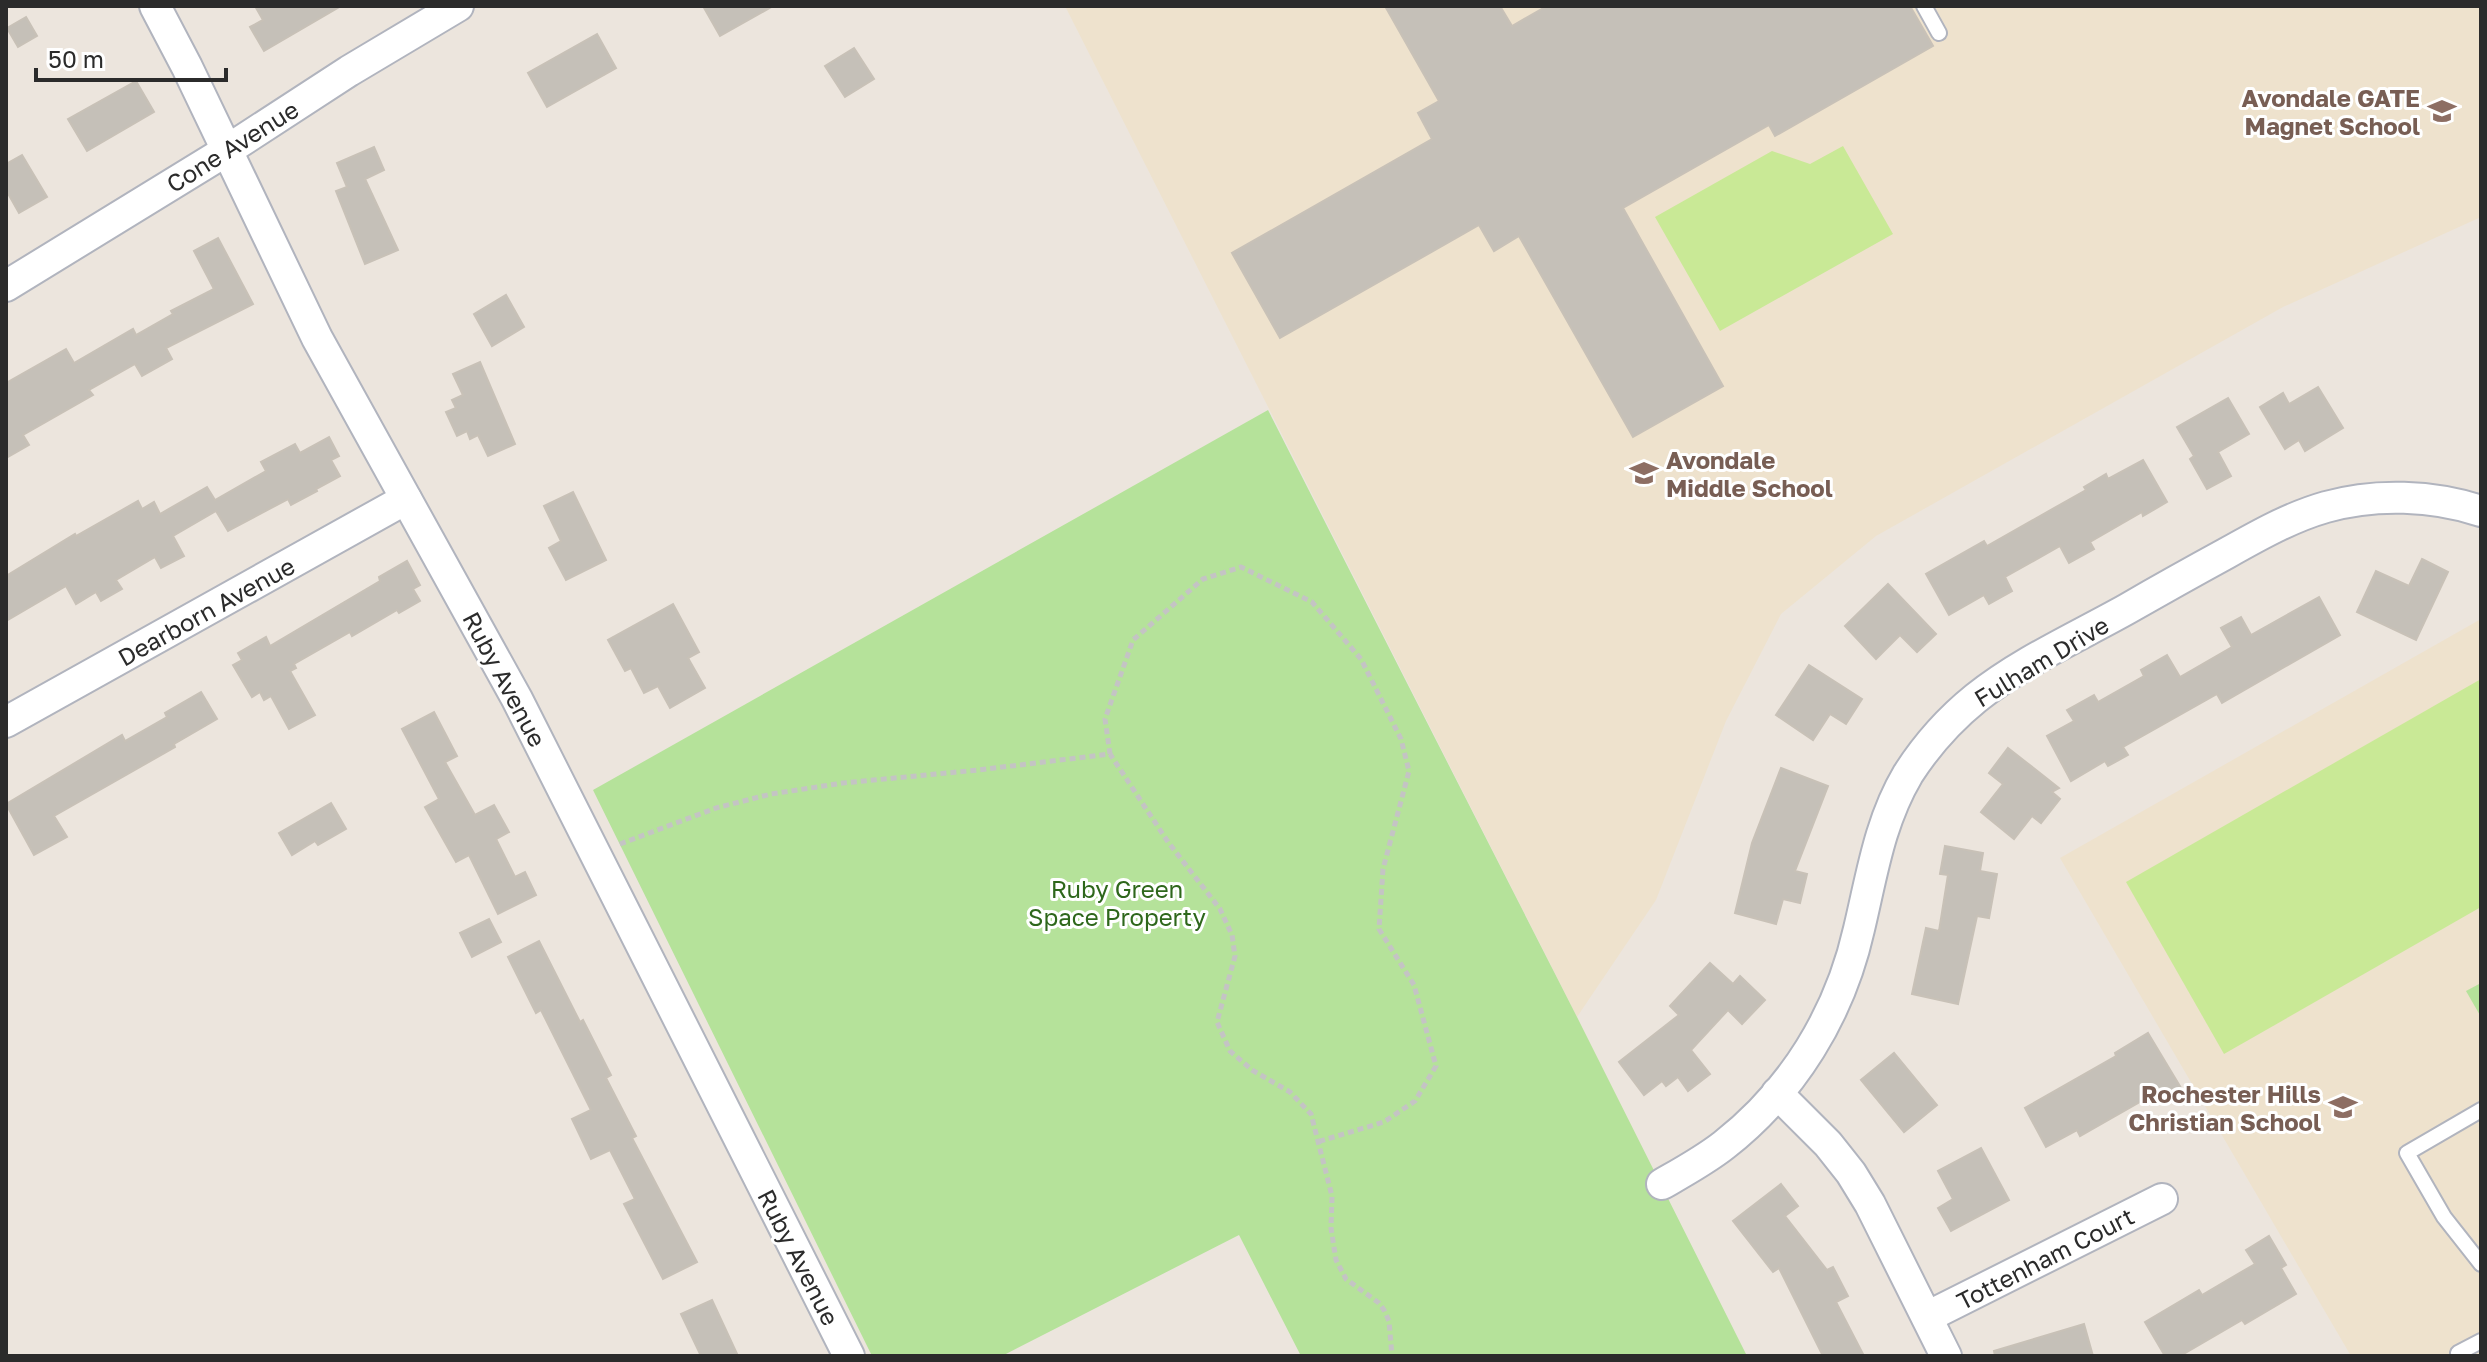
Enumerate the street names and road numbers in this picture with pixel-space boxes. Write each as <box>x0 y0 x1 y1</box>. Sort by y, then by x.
street label: Cone Avenue <box>161 94 303 198</box>
street label: Dearborn Avenue <box>113 550 299 672</box>
street label: Ruby Avenue <box>457 606 553 752</box>
street label: Fulham Drive <box>1969 610 2113 712</box>
street label: Ruby Avenue <box>752 1184 846 1330</box>
street label: Tottenham Court <box>1952 1201 2138 1315</box>

